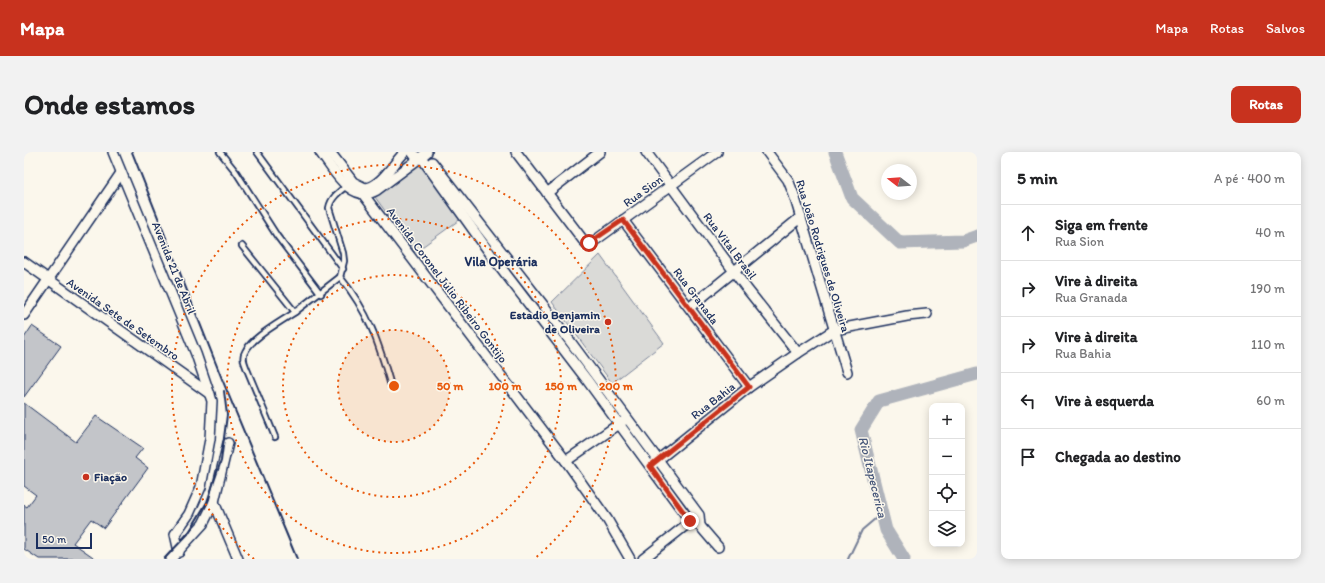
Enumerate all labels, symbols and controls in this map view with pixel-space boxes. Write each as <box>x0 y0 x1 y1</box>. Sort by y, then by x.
text: Mapa <box>20 17 64 40</box>
text: Mapa <box>1156 20 1188 37</box>
text: Rotas <box>1210 20 1244 37</box>
text: Salvos <box>1266 20 1305 37</box>
button: Rotas <box>1231 86 1301 123</box>
text: Onde estamos <box>24 87 195 121</box>
north arrow <box>881 164 917 200</box>
text: 5 min <box>1017 168 1057 188</box>
text: A pé · 400 m <box>1214 171 1285 186</box>
street label: Rua Sion <box>621 172 666 210</box>
street label: Rua João Rodrigues de Oliveira <box>793 178 853 335</box>
street label: Avenida Coronel Júlio Ribeiro Gontijo <box>384 204 510 366</box>
street label: Rua Vital Brasil <box>700 210 760 283</box>
text: Siga em frente <box>1055 216 1148 234</box>
street label: Avenida 21 de Abril <box>149 220 199 317</box>
icon: ahead <box>1017 222 1039 244</box>
text: 40 m <box>1255 225 1285 240</box>
route start <box>580 234 598 252</box>
text: Rua Sion <box>1055 234 1104 249</box>
district label: Vila Operária <box>465 254 538 270</box>
street label: Rua Granada <box>670 265 722 327</box>
text: Vire à direita <box>1055 272 1138 290</box>
street label: Avenida Sete de Setembro <box>64 275 182 363</box>
icon: right <box>1017 278 1039 300</box>
text: 190 m <box>1250 281 1285 296</box>
text: Rua Granada <box>1055 290 1127 305</box>
place label: Estadio Benjamin de Oliveira <box>510 308 600 336</box>
marker: Estadio Benjamin de Oliveira <box>603 317 613 327</box>
text: Vire à direita <box>1055 328 1138 346</box>
icon: right <box>1017 334 1039 356</box>
text: 110 m <box>1251 337 1285 352</box>
text: Rua Bahia <box>1055 346 1111 361</box>
centre of rings <box>387 379 401 393</box>
text: 50 m <box>437 379 464 393</box>
text: 100 m <box>488 379 522 393</box>
text: 150 m <box>545 379 578 393</box>
text: 200 m <box>599 379 634 393</box>
street label: Rua Bahia <box>688 380 738 422</box>
icon: left <box>1017 390 1039 412</box>
text: Vire à esquerda <box>1055 392 1154 410</box>
text: 60 m <box>1256 393 1285 408</box>
map controls <box>929 403 965 547</box>
button: + <box>929 403 965 439</box>
water label: Rio Itapecerica <box>856 435 890 519</box>
button: − <box>929 439 965 475</box>
icon: arrive <box>1017 446 1039 468</box>
text: Chegada ao destino <box>1055 448 1181 466</box>
place label: Fiação <box>94 470 127 485</box>
marker: Fiação <box>81 472 91 482</box>
button: locate <box>929 475 965 511</box>
button: layers <box>929 511 965 547</box>
route end <box>681 512 699 530</box>
scale bar <box>36 531 92 550</box>
text: 50 m <box>42 533 66 546</box>

